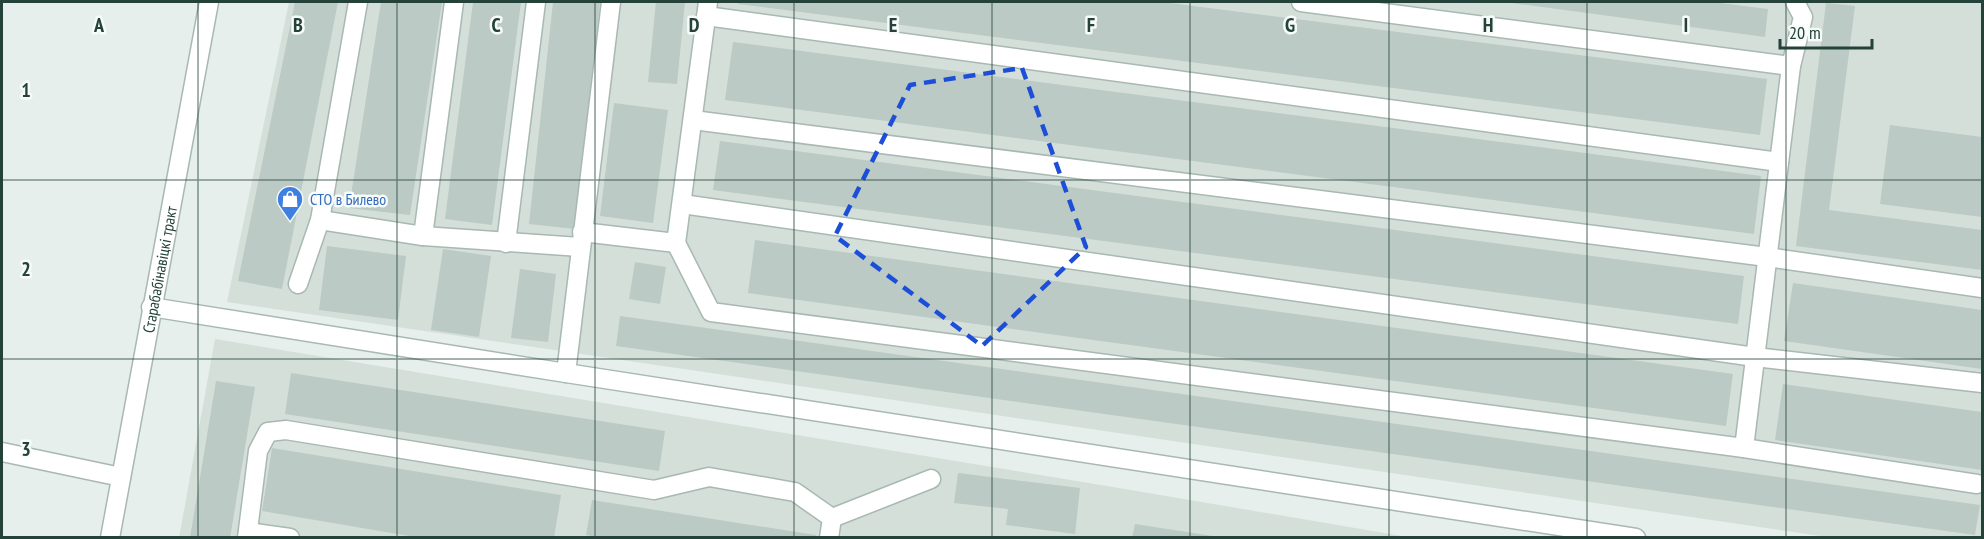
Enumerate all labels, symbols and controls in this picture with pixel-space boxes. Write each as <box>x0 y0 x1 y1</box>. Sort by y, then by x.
text: A <box>93 12 105 38</box>
text: B <box>293 12 303 38</box>
text: C <box>491 12 501 38</box>
text: D <box>689 12 700 38</box>
text: E <box>889 12 897 38</box>
text: F <box>1087 12 1095 38</box>
text: G <box>1285 12 1295 38</box>
text: H <box>1483 12 1493 38</box>
text: I <box>1684 12 1688 38</box>
scale bar <box>1780 12 1872 50</box>
text: 20 m <box>1789 21 1821 44</box>
text: 1 <box>21 77 31 103</box>
shop icon: СТО в Билево <box>275 184 305 222</box>
place label: СТО в Билево <box>310 189 386 209</box>
street label: Старабабінавіцкі тракт <box>138 204 181 335</box>
text: 2 <box>21 256 31 282</box>
text: 3 <box>21 436 31 462</box>

